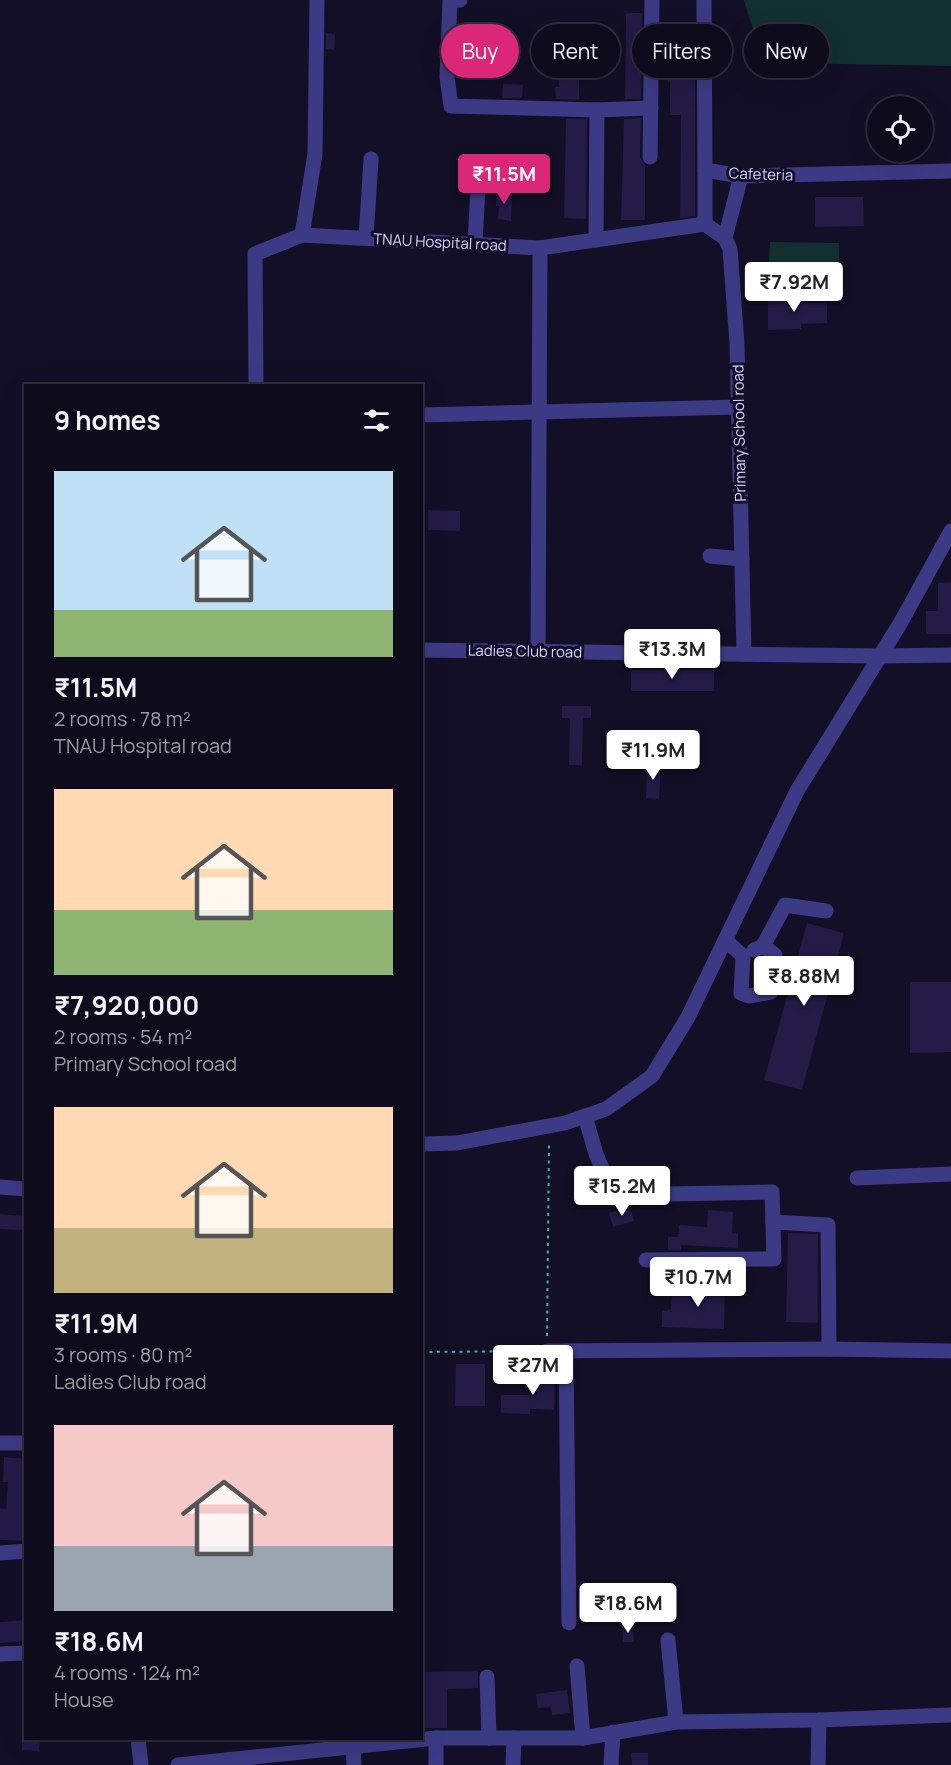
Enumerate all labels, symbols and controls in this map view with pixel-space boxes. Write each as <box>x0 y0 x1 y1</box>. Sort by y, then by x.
chip: Buy <box>441 24 519 78</box>
chip: Rent <box>531 24 620 78</box>
chip: Filters <box>632 24 732 78</box>
chip: New <box>744 24 829 78</box>
map controls <box>867 96 933 162</box>
button: locate <box>867 96 933 162</box>
pin: ₹11.5M <box>455 154 553 205</box>
text: ₹11.5M <box>472 160 536 187</box>
street label: Cafeteria <box>728 162 794 186</box>
street label: TNAU Hospital road <box>373 228 507 256</box>
pin: ₹7.92M <box>745 262 843 313</box>
text: ₹7.92M <box>759 268 829 295</box>
street label: Primary School road <box>727 364 751 502</box>
text: 9 homes <box>54 402 161 438</box>
icon: filters <box>360 404 393 437</box>
icon: home <box>170 510 278 618</box>
pin: ₹13.3M <box>623 629 721 680</box>
text: ₹13.3M <box>638 635 706 662</box>
street label: Ladies Club road <box>468 640 582 662</box>
text: ₹11.5M <box>54 669 137 705</box>
text: 2 rooms · 78 m² <box>54 705 191 732</box>
pin: ₹11.9M <box>604 730 702 781</box>
text: TNAU Hospital road <box>54 732 232 759</box>
text: ₹11.9M <box>621 736 685 763</box>
icon: home <box>170 828 278 936</box>
pin: ₹8.88M <box>755 956 853 1007</box>
text: ₹8.88M <box>768 962 840 989</box>
text: ₹7,920,000 <box>54 987 199 1023</box>
text: 2 rooms · 54 m² <box>54 1023 192 1050</box>
text: Primary School road <box>54 1050 237 1077</box>
icon: home <box>170 1146 278 1254</box>
pin: ₹15.2M <box>573 1166 671 1217</box>
text: ₹15.2M <box>588 1172 656 1199</box>
pin: ₹10.7M <box>649 1257 747 1308</box>
text: ₹10.7M <box>664 1263 732 1290</box>
text: ₹11.9M <box>54 1305 138 1341</box>
text: 3 rooms · 80 m² <box>54 1341 193 1368</box>
pin: ₹27M <box>497 1345 569 1396</box>
text: ₹27M <box>507 1351 559 1378</box>
text: Ladies Club road <box>54 1368 207 1395</box>
icon: home <box>170 1464 278 1572</box>
pin: ₹18.6M <box>579 1583 677 1634</box>
text: ₹18.6M <box>594 1589 662 1616</box>
text: ₹18.6M <box>54 1623 144 1659</box>
text: 4 rooms · 124 m² <box>54 1659 200 1686</box>
text: House <box>54 1686 114 1713</box>

